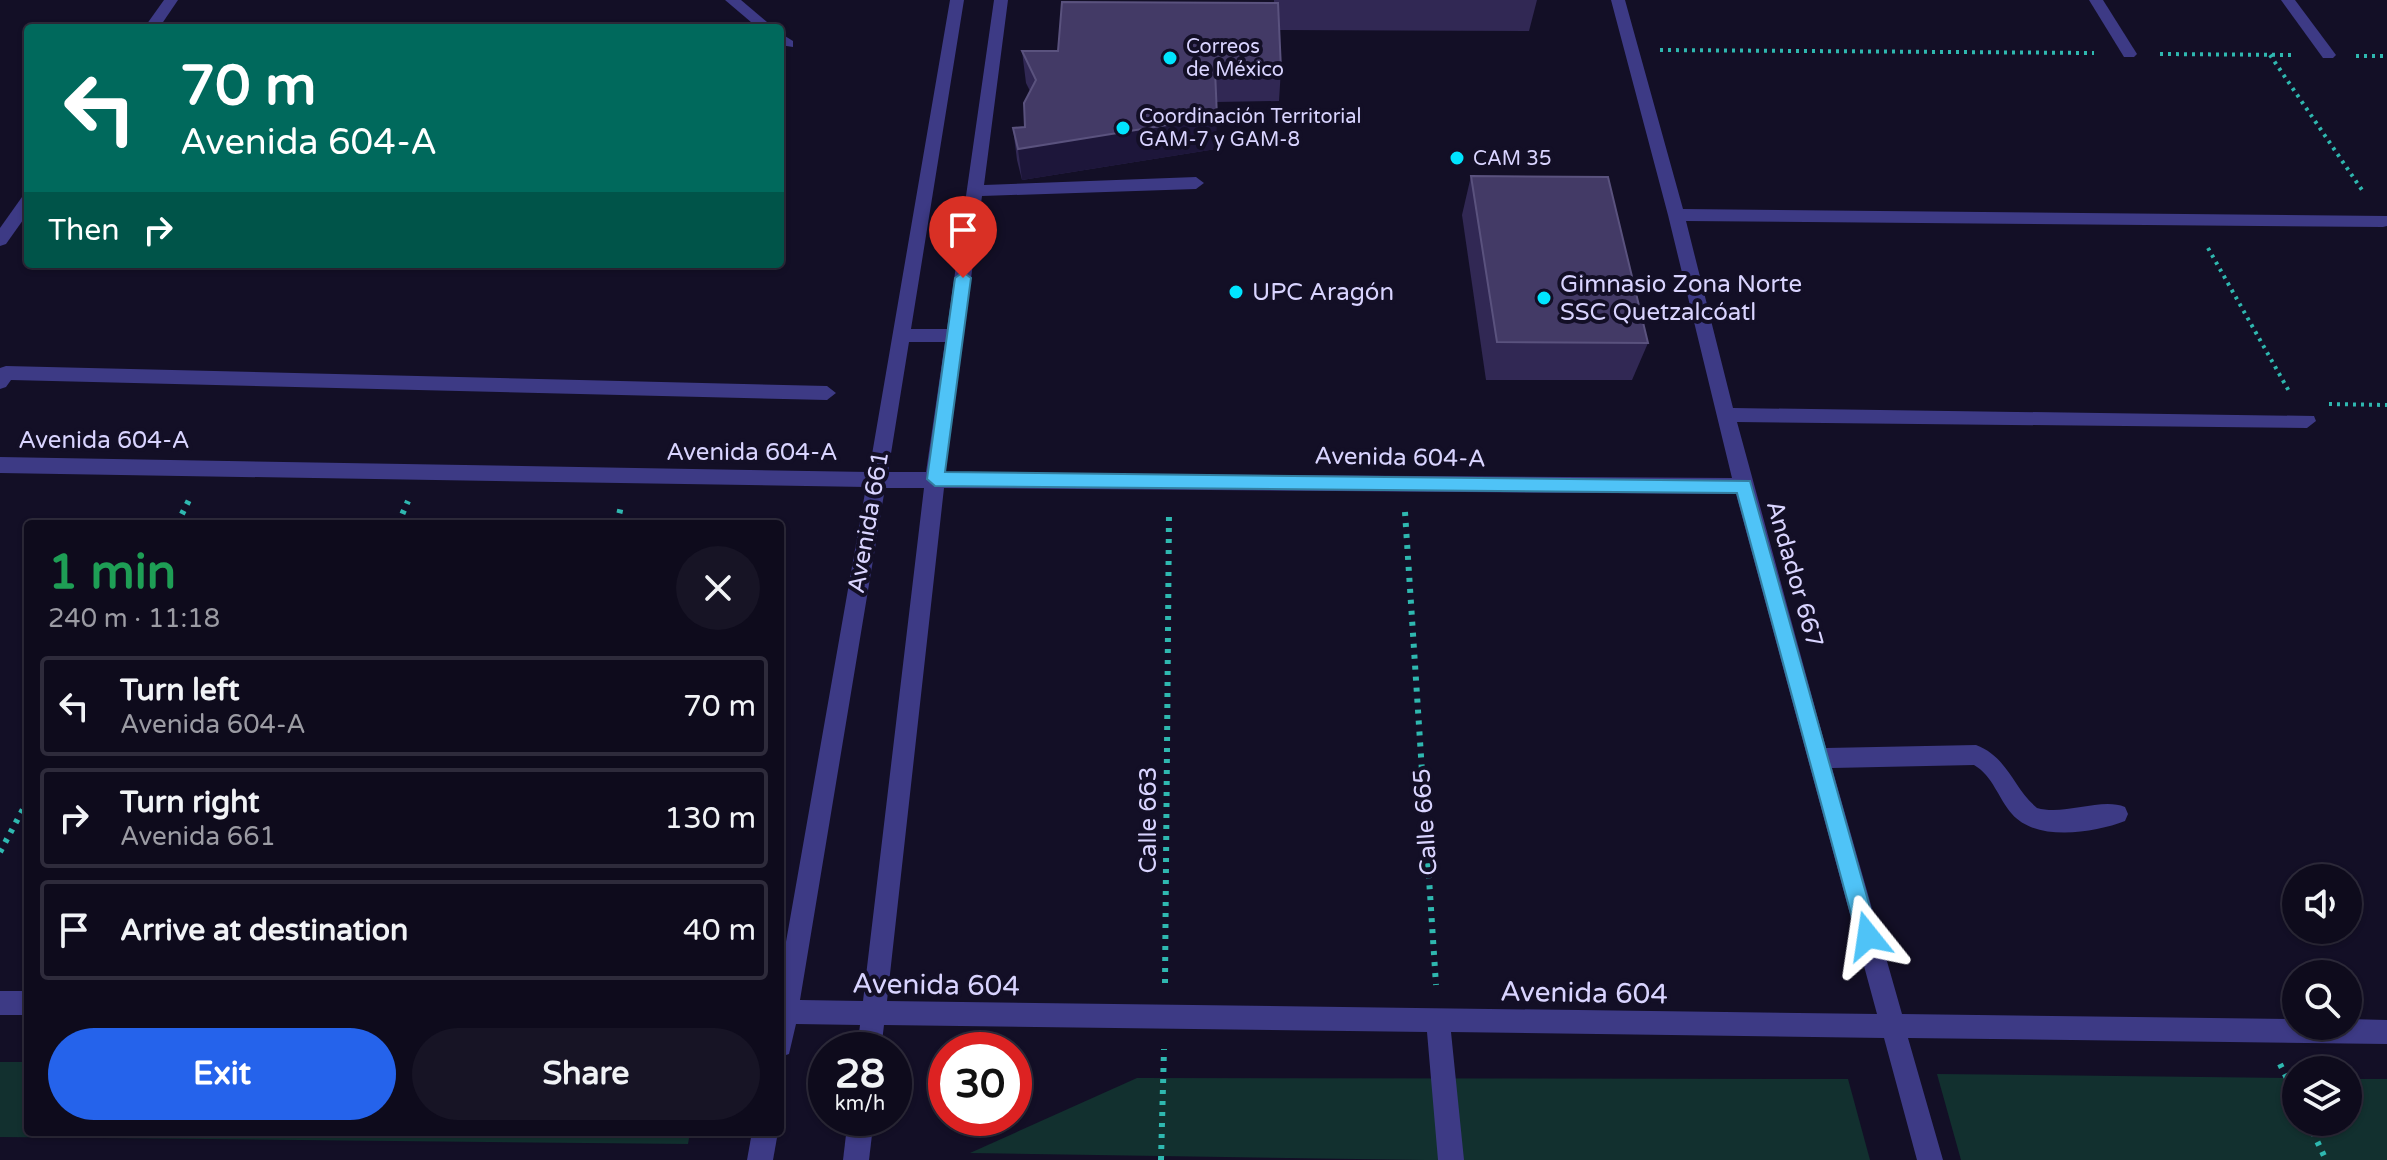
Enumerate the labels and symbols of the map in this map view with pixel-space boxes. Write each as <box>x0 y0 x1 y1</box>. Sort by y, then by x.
place label: Correos de México <box>1186 35 1284 82</box>
marker: Correos de México <box>1161 49 1179 67</box>
place label: Coordinación Territorial GAM-7 y GAM-8 <box>1139 105 1362 152</box>
marker: Coordinación Territorial GAM-7 y GAM-8 <box>1114 119 1132 137</box>
place label: CAM 35 <box>1473 147 1551 171</box>
marker: CAM 35 <box>1448 149 1466 167</box>
pin <box>929 196 997 278</box>
place label: Gimnasio Zona Norte SSC Quetzalcóatl <box>1560 270 1802 327</box>
place label: UPC Aragón <box>1252 278 1394 307</box>
marker: UPC Aragón <box>1227 283 1245 301</box>
marker: Gimnasio Zona Norte SSC Quetzalcóatl <box>1535 289 1553 307</box>
street label: Avenida 604-A <box>18 426 190 455</box>
street label: Avenida 604-A <box>666 438 838 467</box>
street label: Avenida 604-A <box>1314 442 1486 473</box>
street label: Avenida 661 <box>842 449 895 595</box>
street label: Andador 667 <box>1760 497 1829 651</box>
street label: Calle 663 <box>1134 766 1163 874</box>
street label: Calle 665 <box>1407 767 1444 876</box>
position arrow <box>1826 894 1910 978</box>
street label: Avenida 604 <box>852 967 1020 1003</box>
street label: Avenida 604 <box>1500 975 1668 1011</box>
speed limit sign: 30 <box>928 1032 1032 1136</box>

